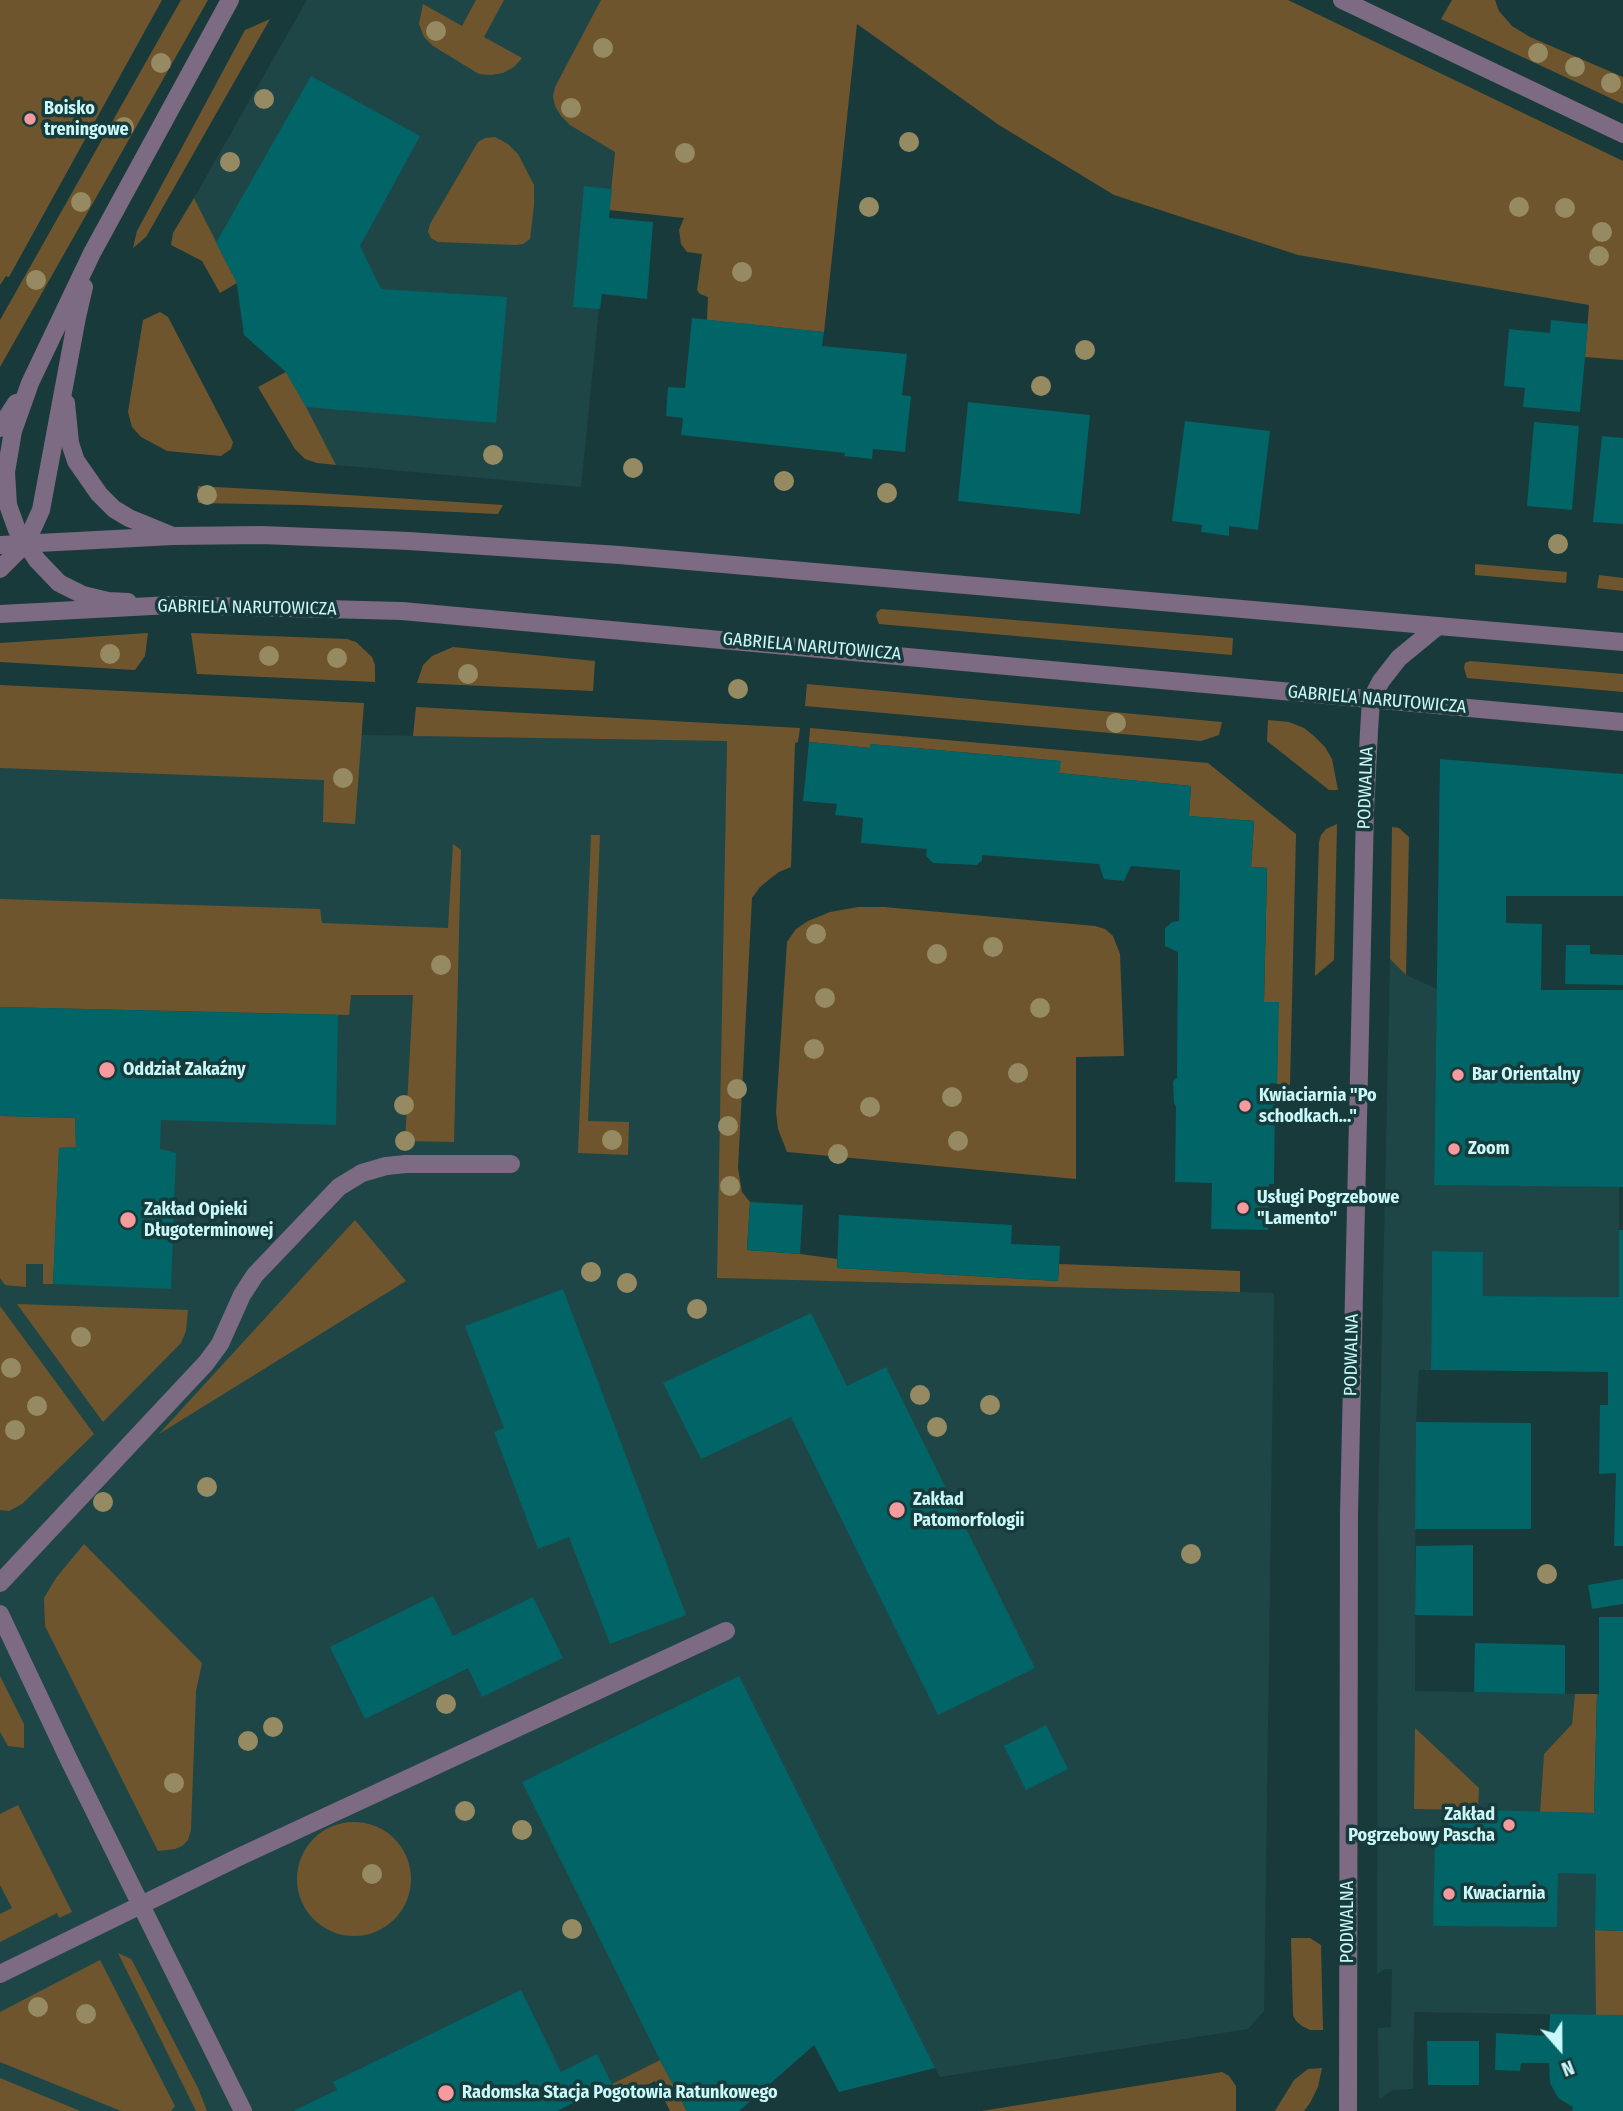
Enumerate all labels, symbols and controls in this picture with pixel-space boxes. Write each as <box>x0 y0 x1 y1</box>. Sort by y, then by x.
place label: Boisko treningowe <box>44 98 129 140</box>
marker: Boisko treningowe <box>22 111 38 127</box>
street label: GABRIELA NARUTOWICZA <box>157 596 337 620</box>
street label: GABRIELA NARUTOWICZA <box>722 628 902 666</box>
street label: GABRIELA NARUTOWICZA <box>1287 681 1467 719</box>
street label: PODWALNA <box>1354 746 1378 830</box>
place label: Oddział Zakaźny <box>123 1059 245 1081</box>
marker: Oddział Zakaźny <box>97 1060 117 1080</box>
place label: Bar Orientalny <box>1472 1064 1580 1086</box>
marker: Bar Orientalny <box>1450 1067 1466 1083</box>
place label: Kwiaciarnia "Po schodkach..." <box>1259 1085 1377 1128</box>
marker: Kwiaciarnia "Po schodkach..." <box>1237 1098 1253 1114</box>
place label: Zoom <box>1468 1138 1509 1160</box>
marker: Zoom <box>1446 1141 1462 1157</box>
place label: Usługi Pogrzebowe "Lamento" <box>1257 1187 1399 1230</box>
place label: Zakład Opieki Długoterminowej <box>144 1199 274 1242</box>
marker: Usługi Pogrzebowe "Lamento" <box>1235 1200 1251 1216</box>
marker: Zakład Opieki Długoterminowej <box>118 1210 138 1230</box>
street label: PODWALNA <box>1340 1314 1364 1396</box>
place label: Zakład Patomorfologii <box>913 1489 1025 1532</box>
marker: Zakład Patomorfologii <box>887 1500 907 1520</box>
place label: Zakład Pogrzebowy Pascha <box>1348 1804 1495 1846</box>
marker: Zakład Pogrzebowy Pascha <box>1501 1817 1517 1833</box>
street label: PODWALNA <box>1337 1881 1359 1963</box>
place label: Kwaciarnia <box>1463 1883 1545 1905</box>
marker: Kwaciarnia <box>1441 1886 1457 1902</box>
north arrow <box>1525 2013 1595 2083</box>
text: N <box>1558 2055 1577 2081</box>
place label: Radomska Stacja Pogotowia Ratunkowego <box>462 2082 778 2104</box>
marker: Radomska Stacja Pogotowia Ratunkowego <box>436 2083 456 2103</box>

